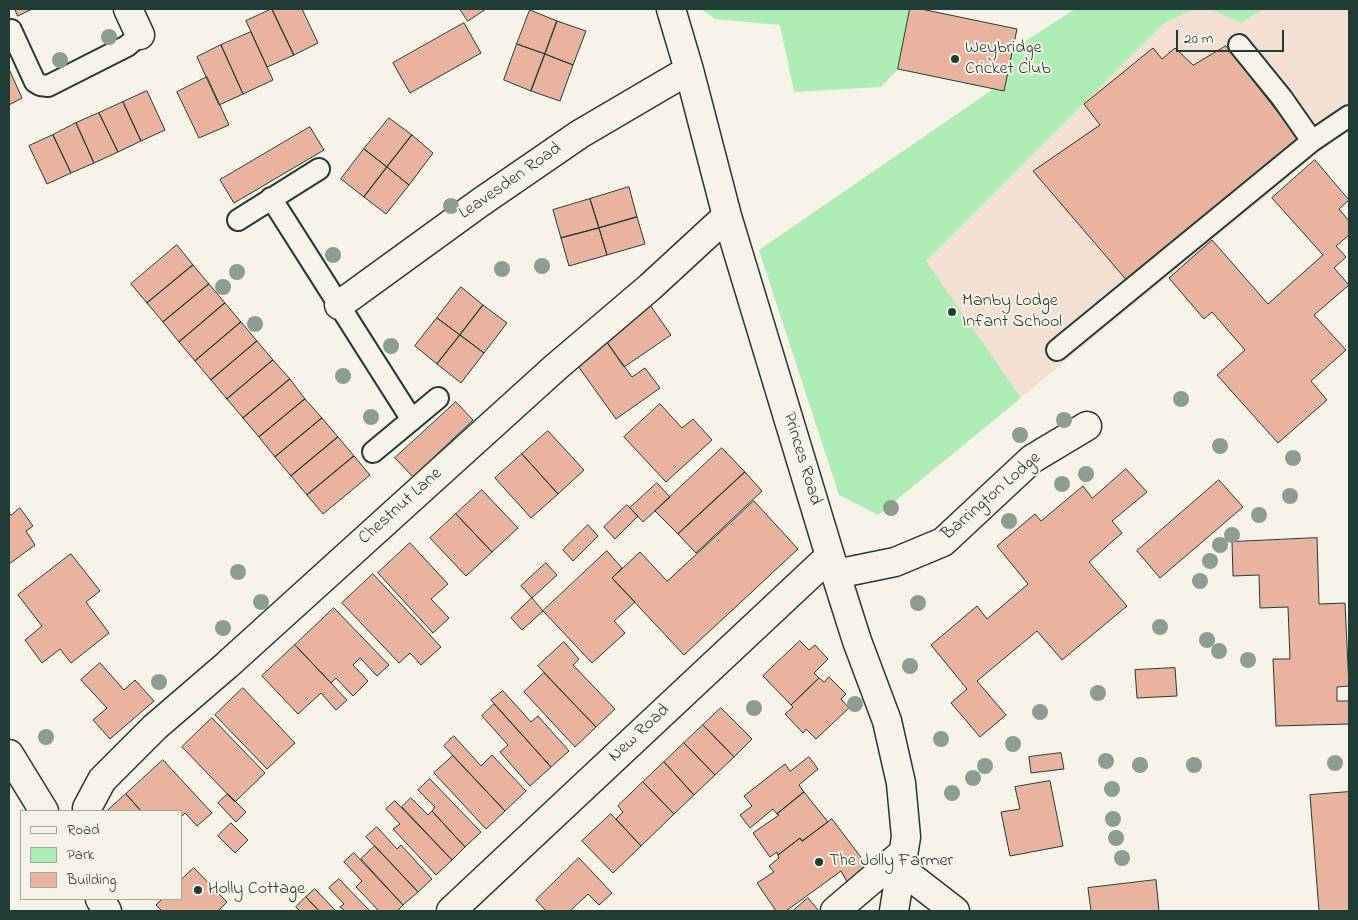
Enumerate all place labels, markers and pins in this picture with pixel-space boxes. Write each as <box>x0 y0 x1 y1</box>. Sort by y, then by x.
place label: Weybridge Cricket Club <box>965 38 1051 80</box>
marker: Weybridge Cricket Club <box>949 53 961 65</box>
place label: Manby Lodge Infant School <box>962 291 1062 334</box>
marker: Manby Lodge Infant School <box>946 306 958 318</box>
place label: The Jolly Farmer <box>829 851 953 873</box>
marker: The Jolly Farmer <box>813 856 825 868</box>
place label: Holly Cottage <box>208 879 305 901</box>
marker: Holly Cottage <box>192 884 204 896</box>

